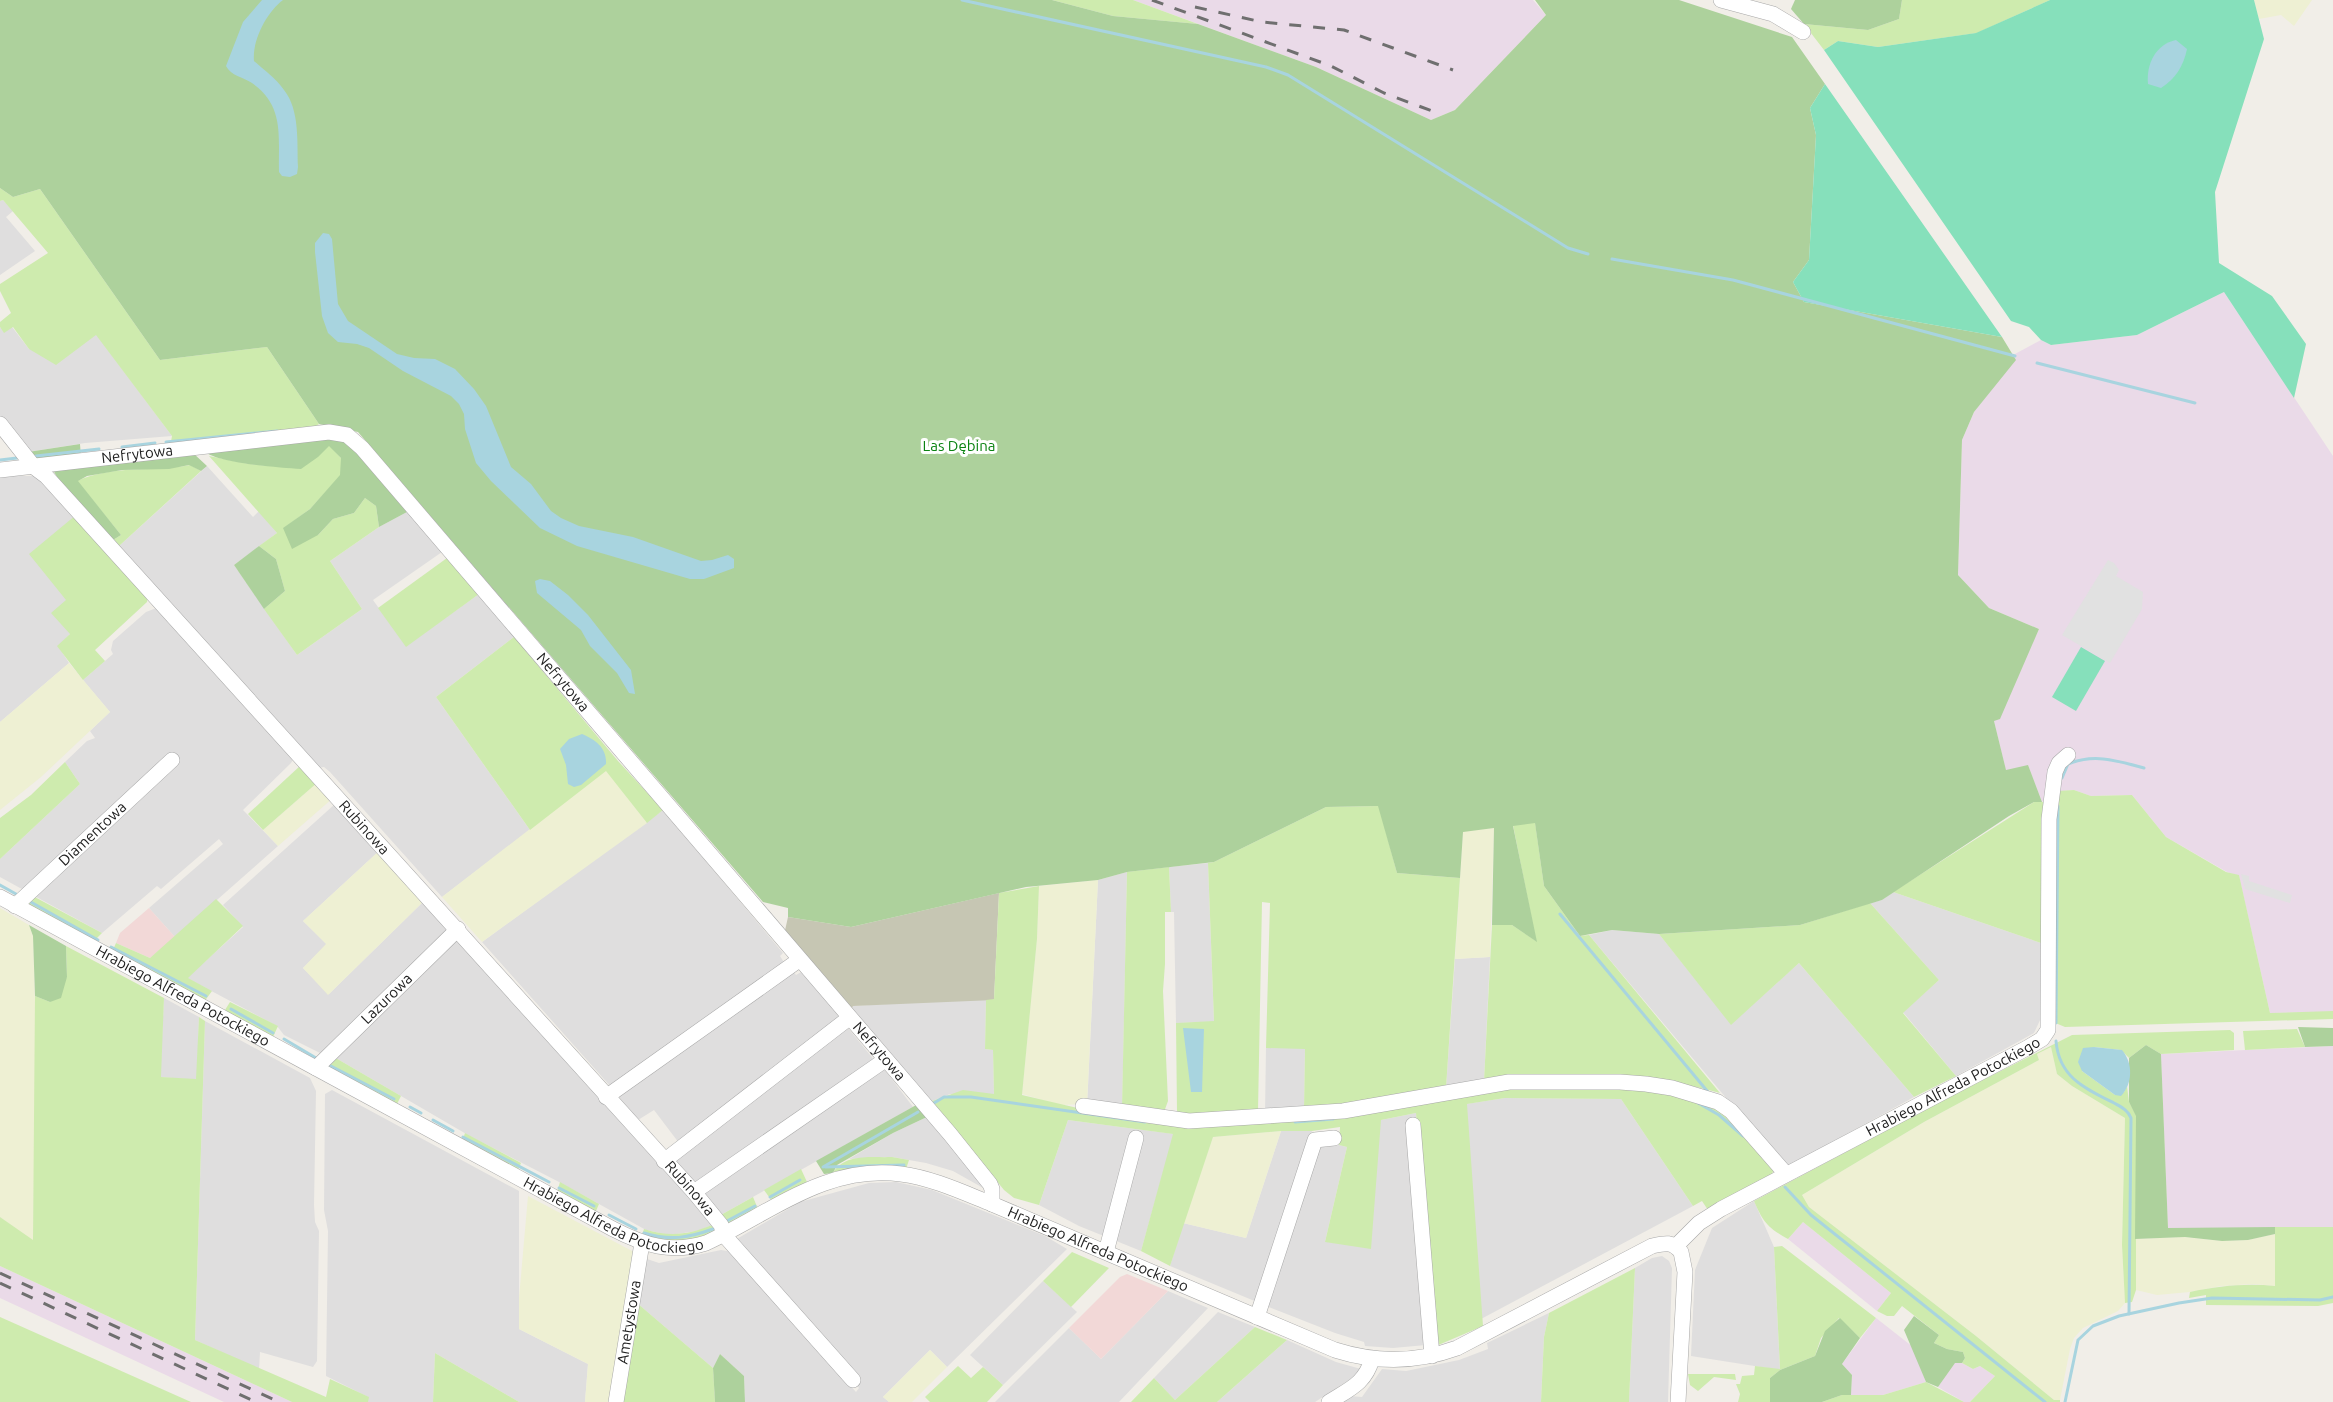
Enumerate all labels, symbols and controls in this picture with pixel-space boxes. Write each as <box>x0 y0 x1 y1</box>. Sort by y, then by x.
park label: Las Dębina <box>923 437 995 454</box>
street label: Nefrytowa <box>100 441 174 466</box>
street label: Nefrytowa <box>533 649 593 715</box>
street label: Rubinowa <box>336 797 393 858</box>
street label: Diamentowa <box>55 798 129 869</box>
street label: Hrabiego Alfreda Potockiego <box>93 942 273 1050</box>
street label: Lazurowa <box>357 970 415 1027</box>
street label: Nefrytowa <box>850 1018 909 1084</box>
street label: Hrabiego Alfreda Potockiego <box>1863 1033 2043 1139</box>
street label: Rubinowa <box>662 1157 719 1219</box>
street label: Hrabiego Alfreda Potockiego <box>521 1173 705 1256</box>
street label: Hrabiego Alfreda Potockiego <box>1005 1203 1191 1295</box>
street label: Ametystowa <box>613 1279 644 1365</box>

